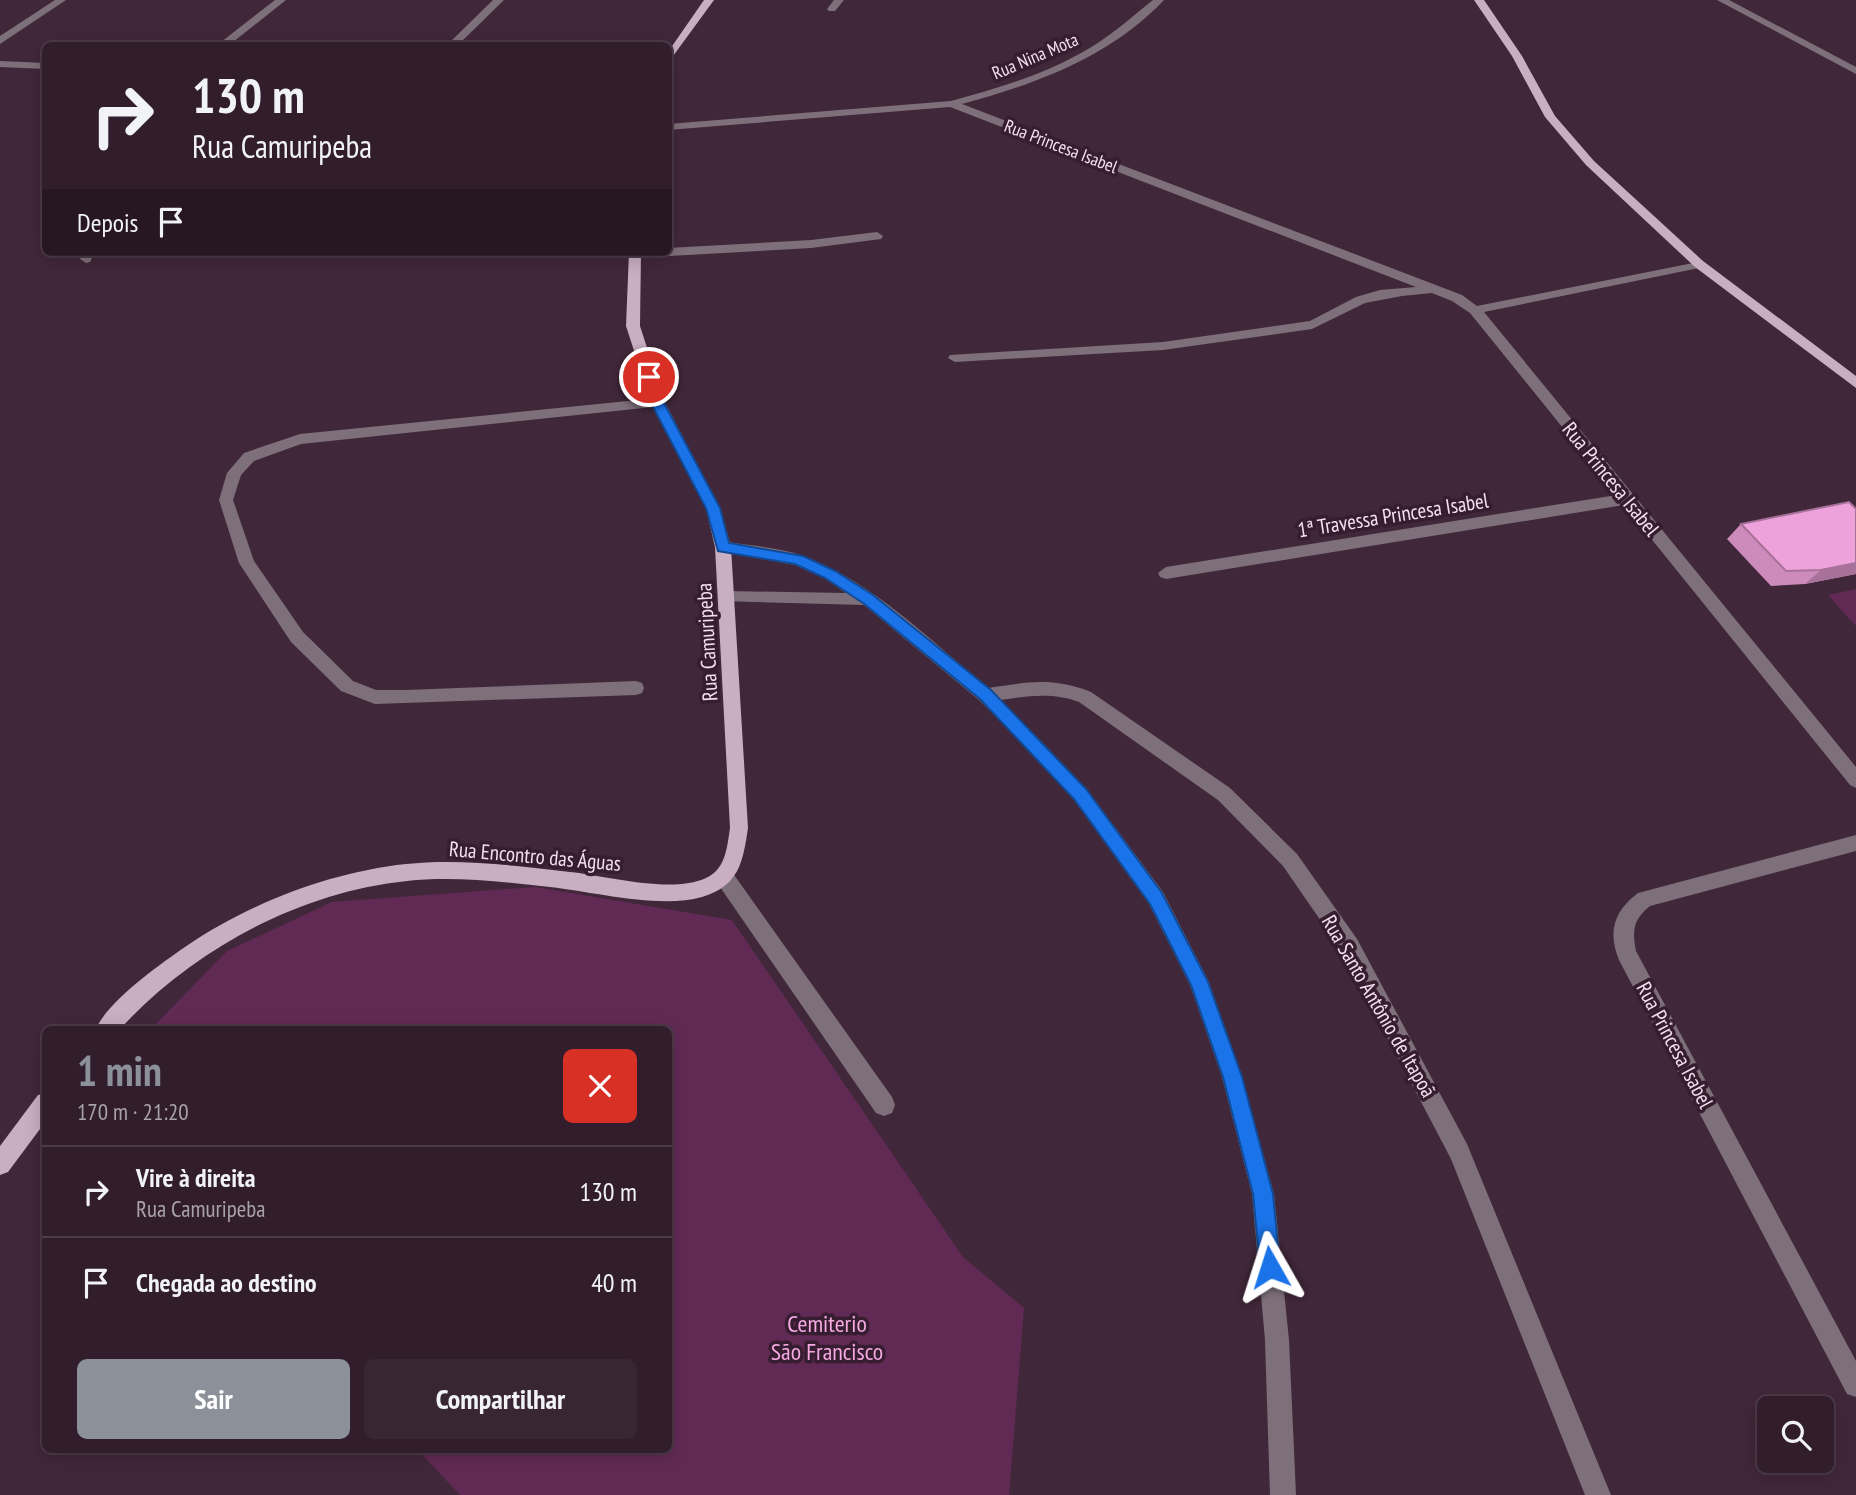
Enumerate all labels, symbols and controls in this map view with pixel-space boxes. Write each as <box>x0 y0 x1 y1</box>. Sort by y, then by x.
street label: Rua Nina Mota <box>988 28 1082 84</box>
text: 130 m <box>192 63 305 127</box>
icon: right <box>77 70 168 161</box>
street label: Rua Princesa Isabel <box>1001 114 1122 178</box>
text: Rua Camuripeba <box>192 125 372 167</box>
icon: arrive <box>152 203 190 241</box>
text: Depois <box>77 206 138 239</box>
pin <box>619 347 679 407</box>
icon: arrive <box>630 358 668 396</box>
street label: Rua Princesa Isabel <box>1557 416 1665 542</box>
street label: 1ª Travessa Princesa Isabel <box>1296 487 1490 543</box>
street label: Rua Camuripeba <box>690 582 724 702</box>
street label: Rua Encontro das Águas <box>448 835 622 877</box>
street label: Rua Santo Antônio de Itapoã <box>1316 910 1442 1102</box>
street label: Rua Princesa Isabel <box>1630 977 1720 1113</box>
text: 1 min <box>77 1043 162 1098</box>
button: close <box>563 1049 637 1123</box>
text: 170 m · 21:20 <box>77 1097 189 1126</box>
text: Vire à direita <box>136 1161 255 1194</box>
icon: right <box>77 1173 115 1211</box>
text: 130 m <box>579 1175 637 1208</box>
text: Rua Camuripeba <box>136 1194 265 1223</box>
position arrow <box>1233 1230 1307 1304</box>
icon: arrive <box>77 1264 115 1302</box>
text: Chegada ao destino <box>136 1266 317 1299</box>
text: 40 m <box>591 1266 637 1299</box>
park label: Cemiterio São Francisco <box>771 1308 883 1367</box>
button: Sair <box>77 1359 350 1439</box>
button: Compartilhar <box>364 1359 637 1439</box>
map controls <box>1757 1396 1834 1473</box>
button: search <box>1757 1396 1834 1473</box>

